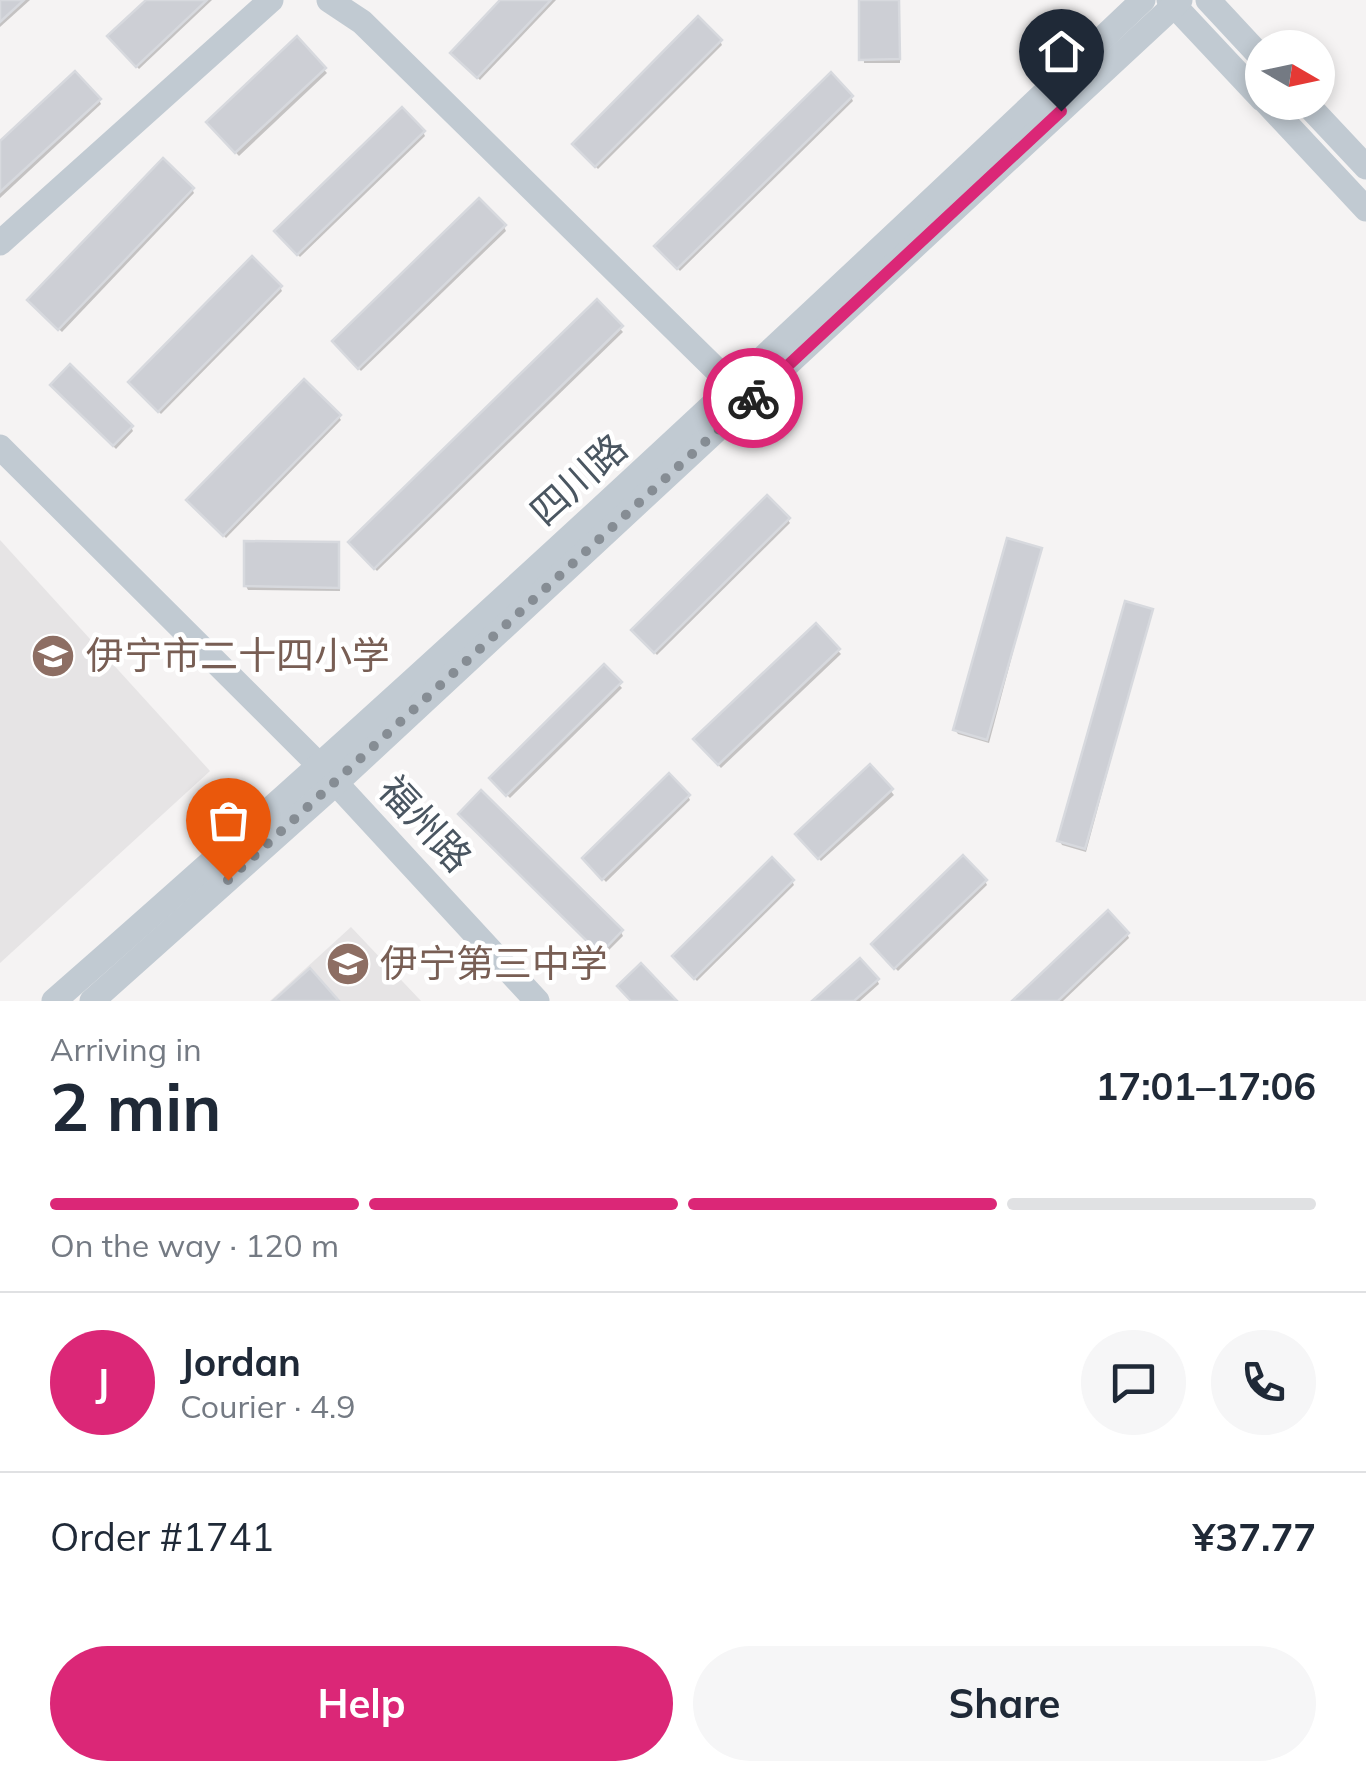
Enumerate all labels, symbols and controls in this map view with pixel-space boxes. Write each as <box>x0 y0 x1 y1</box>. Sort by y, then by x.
pin <box>1019 9 1104 112</box>
icon: home <box>1034 24 1089 79</box>
north arrow <box>1245 30 1335 120</box>
map controls <box>1245 30 1335 120</box>
courier <box>703 348 803 448</box>
icon: bike <box>726 371 781 426</box>
street label: 四川路 <box>520 423 637 535</box>
place label: 伊宁市二十四小学 <box>86 631 390 679</box>
school or university icon: 伊宁市二十四小学 <box>30 633 76 679</box>
street label: 福州路 <box>369 765 482 881</box>
pin <box>186 778 271 881</box>
icon: bag <box>201 793 256 848</box>
place label: 伊宁第三中学 <box>380 939 608 987</box>
school or university icon: 伊宁第三中学 <box>325 941 371 987</box>
text: Arriving in <box>50 1029 202 1069</box>
text: 17:01–17:06 <box>1096 1062 1316 1110</box>
text: 2 min <box>50 1066 221 1147</box>
text: On the way · 120 m <box>50 1225 339 1265</box>
button: chat <box>1081 1330 1186 1435</box>
button: phone <box>1211 1330 1316 1435</box>
text: Jordan <box>180 1338 301 1386</box>
text: J <box>96 1358 109 1406</box>
text: Courier · 4.9 <box>180 1386 356 1426</box>
text: Order #1741 <box>50 1513 274 1561</box>
text: ¥37.77 <box>1193 1513 1316 1561</box>
button: Help <box>50 1646 673 1761</box>
button: Share <box>693 1646 1316 1761</box>

